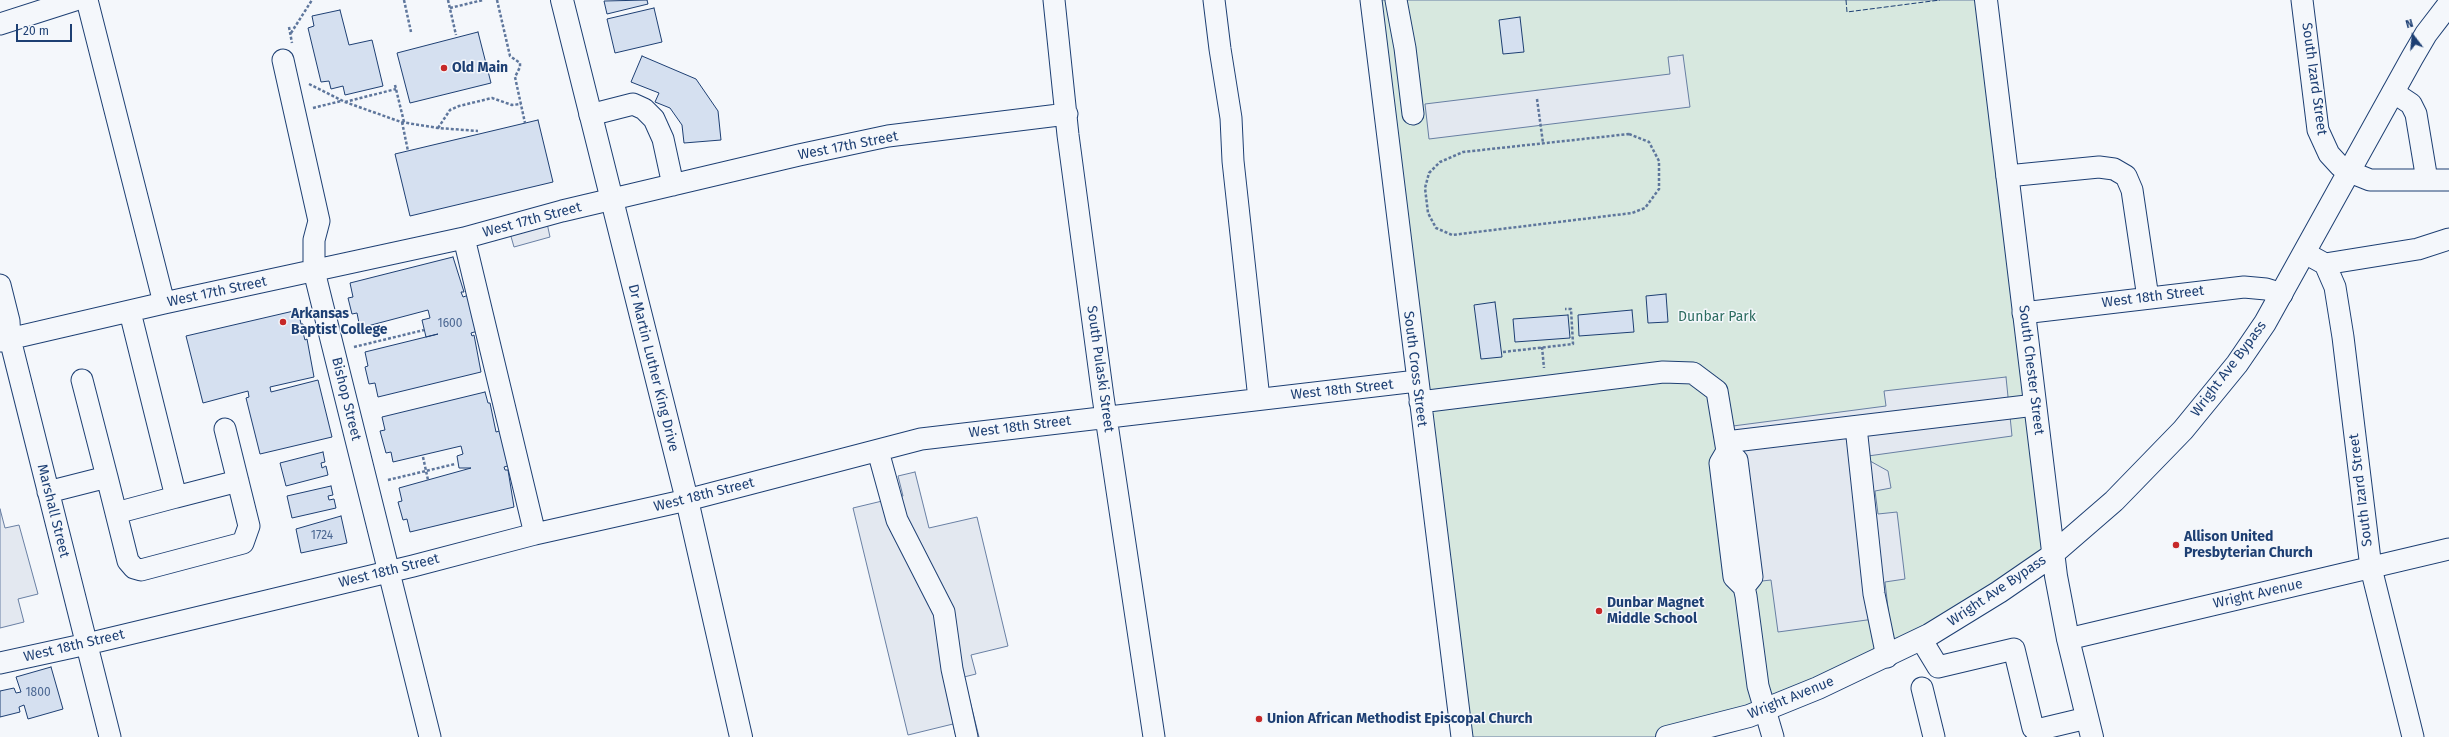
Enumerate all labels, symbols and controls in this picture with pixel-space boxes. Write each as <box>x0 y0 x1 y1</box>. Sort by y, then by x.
scale bar <box>18 16 74 42</box>
north arrow <box>2393 16 2433 56</box>
text: N <box>2404 17 2415 31</box>
street label: South Izard Street <box>2298 22 2330 136</box>
text: 20 m <box>23 24 49 38</box>
place label: Old Main <box>452 60 508 76</box>
marker: Old Main <box>439 63 449 73</box>
street label: West 17th Street <box>797 128 899 164</box>
street label: West 17th Street <box>481 199 583 241</box>
street label: West 17th Street <box>166 273 268 311</box>
street label: Dr Martin Luther King Drive <box>624 282 682 454</box>
street label: West 18th Street <box>2101 282 2205 312</box>
street label: South Chester Street <box>2015 304 2047 436</box>
street label: South Pulaski Street <box>1083 305 1117 433</box>
place label: Arkansas Baptist College <box>291 306 388 338</box>
park label: Dunbar Park <box>1678 309 1756 325</box>
street label: South Cross Street <box>1400 310 1430 428</box>
marker: Arkansas Baptist College <box>278 317 288 327</box>
house number: 1600 <box>438 317 462 331</box>
street label: Wright Ave Bypass <box>2188 318 2270 420</box>
street label: Bishop Street <box>328 356 364 442</box>
street label: West 18th Street <box>1290 376 1394 404</box>
street label: West 18th Street <box>968 412 1072 442</box>
street label: South Izard Street <box>2346 433 2376 547</box>
street label: Marshall Street <box>33 462 73 560</box>
street label: West 18th Street <box>652 474 756 516</box>
house number: 1724 <box>311 529 333 543</box>
place label: Allison United Presbyterian Church <box>2184 529 2313 562</box>
marker: Allison United Presbyterian Church <box>2171 540 2181 550</box>
street label: West 18th Street <box>337 550 441 592</box>
street label: Wright Ave Bypass <box>1945 552 2049 630</box>
street label: Wright Avenue <box>2212 576 2304 612</box>
place label: Dunbar Magnet Middle School <box>1607 595 1704 628</box>
marker: Dunbar Magnet Middle School <box>1594 606 1604 616</box>
street label: West 18th Street <box>22 626 126 666</box>
street label: Wright Avenue <box>1745 673 1837 723</box>
house number: 1800 <box>25 686 51 700</box>
place label: Union African Methodist Episcopal Church <box>1267 711 1532 727</box>
marker: Union African Methodist Episcopal Church <box>1254 714 1264 724</box>

